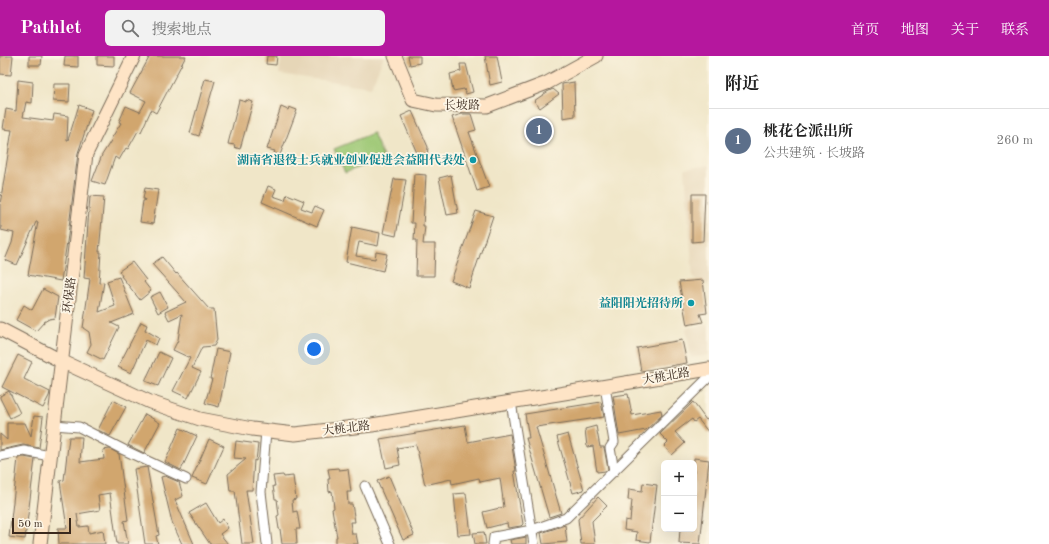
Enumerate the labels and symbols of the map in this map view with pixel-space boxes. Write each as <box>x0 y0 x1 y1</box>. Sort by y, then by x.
street label: 长坡路 <box>444 98 480 112</box>
pin: 1 <box>526 116 552 146</box>
place label: 湖南省退役士兵就业创业促进会益阳代表处 <box>237 153 465 167</box>
marker: 湖南省退役士兵就业创业促进会益阳代表处 <box>468 155 478 165</box>
street label: 环保路 <box>60 276 78 314</box>
place label: 益阳阳光招待所 <box>599 296 683 310</box>
marker: 益阳阳光招待所 <box>686 298 696 308</box>
your location <box>304 339 324 359</box>
street label: 大桃北路 <box>641 365 691 387</box>
street label: 大桃北路 <box>321 418 371 438</box>
scale bar <box>12 516 71 535</box>

